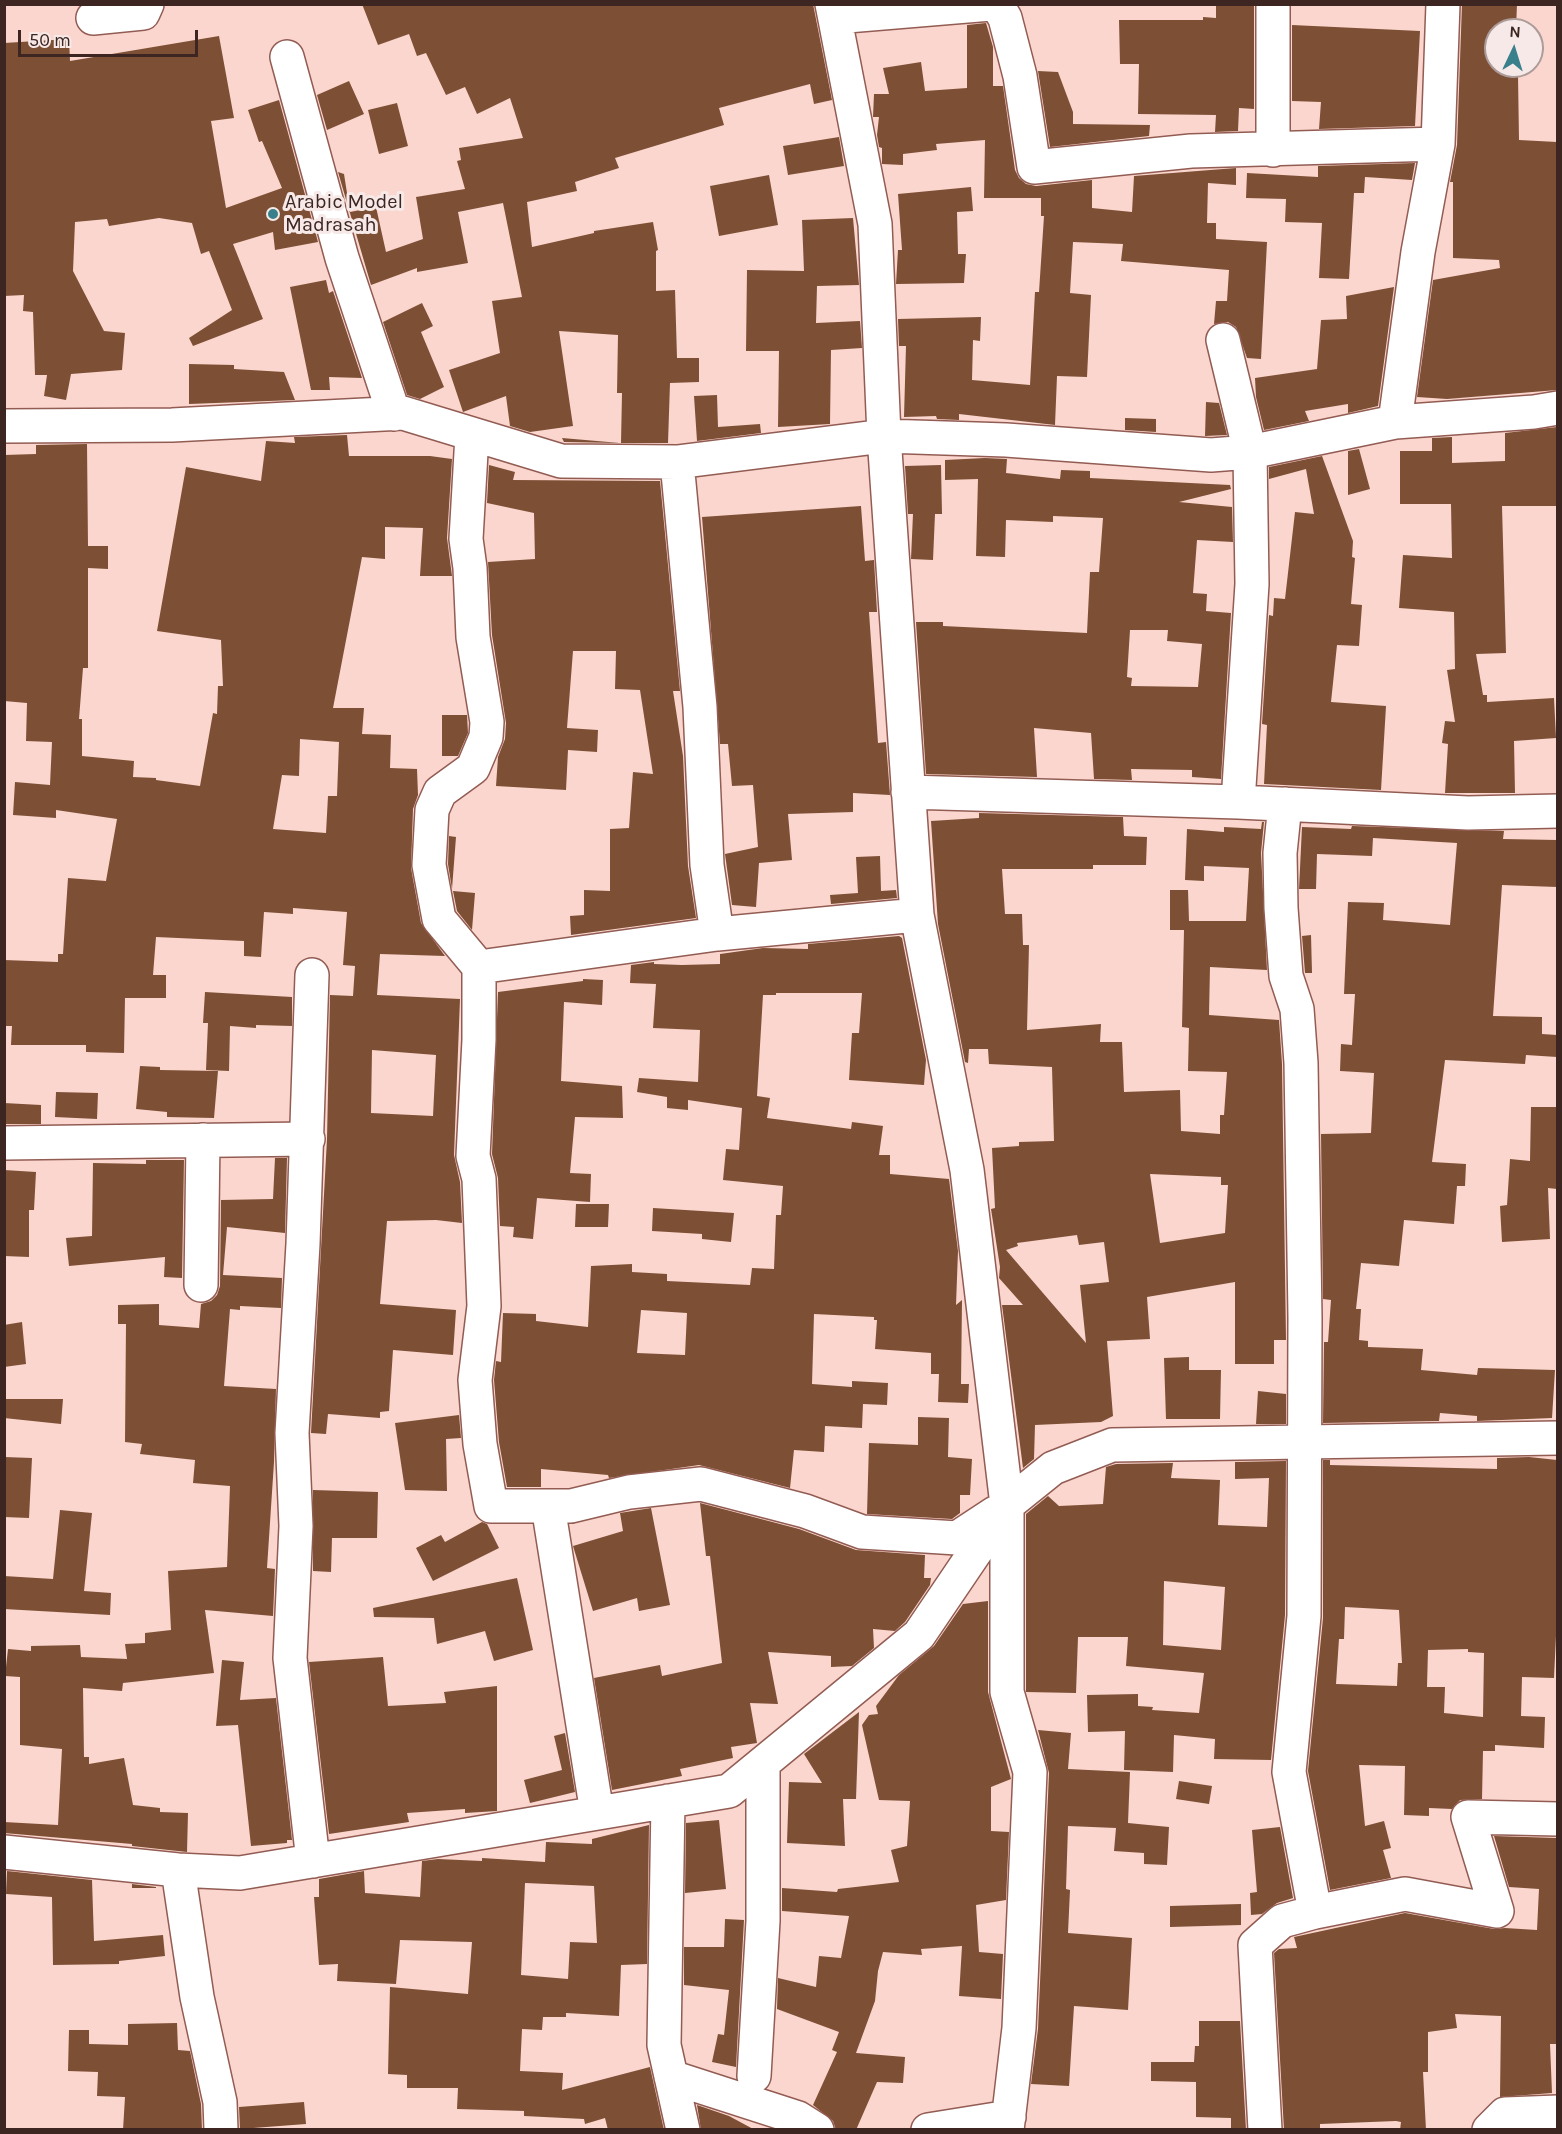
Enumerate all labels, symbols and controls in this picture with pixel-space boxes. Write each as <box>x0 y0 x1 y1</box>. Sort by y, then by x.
scale bar <box>21 18 201 56</box>
north arrow <box>1484 18 1544 78</box>
text: N <box>1509 22 1522 41</box>
text: 50 m <box>29 29 71 51</box>
place label: Arabic Model Madrasah <box>285 190 403 237</box>
marker: Arabic Model Madrasah <box>266 207 280 221</box>

